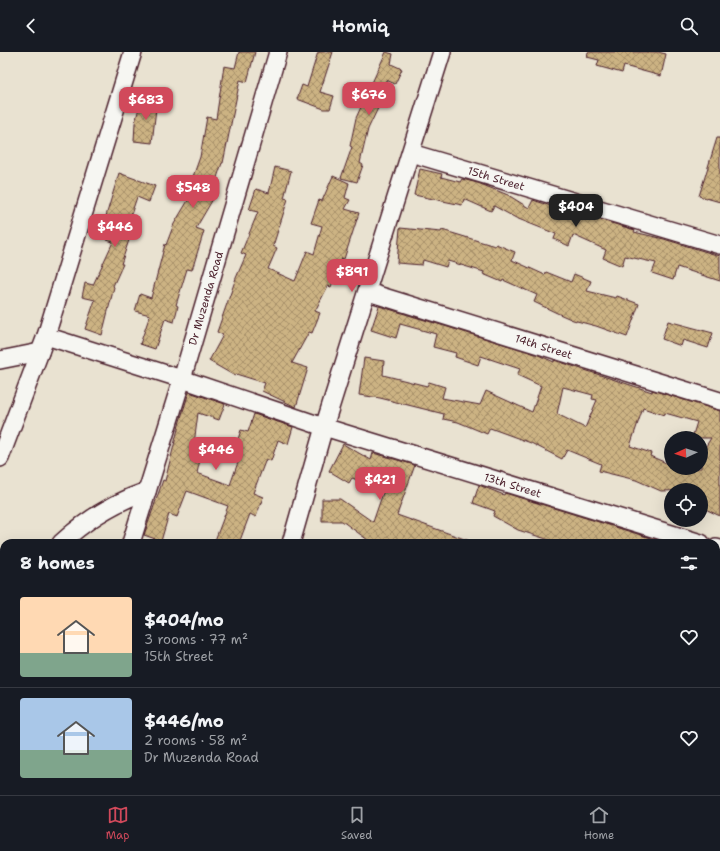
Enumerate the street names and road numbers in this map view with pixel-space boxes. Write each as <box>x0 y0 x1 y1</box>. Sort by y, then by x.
street label: 15th Street <box>466 163 527 195</box>
street label: Dr Muzenda Road <box>185 250 227 347</box>
street label: 14th Street <box>513 331 574 363</box>
street label: 13th Street <box>482 470 543 501</box>

